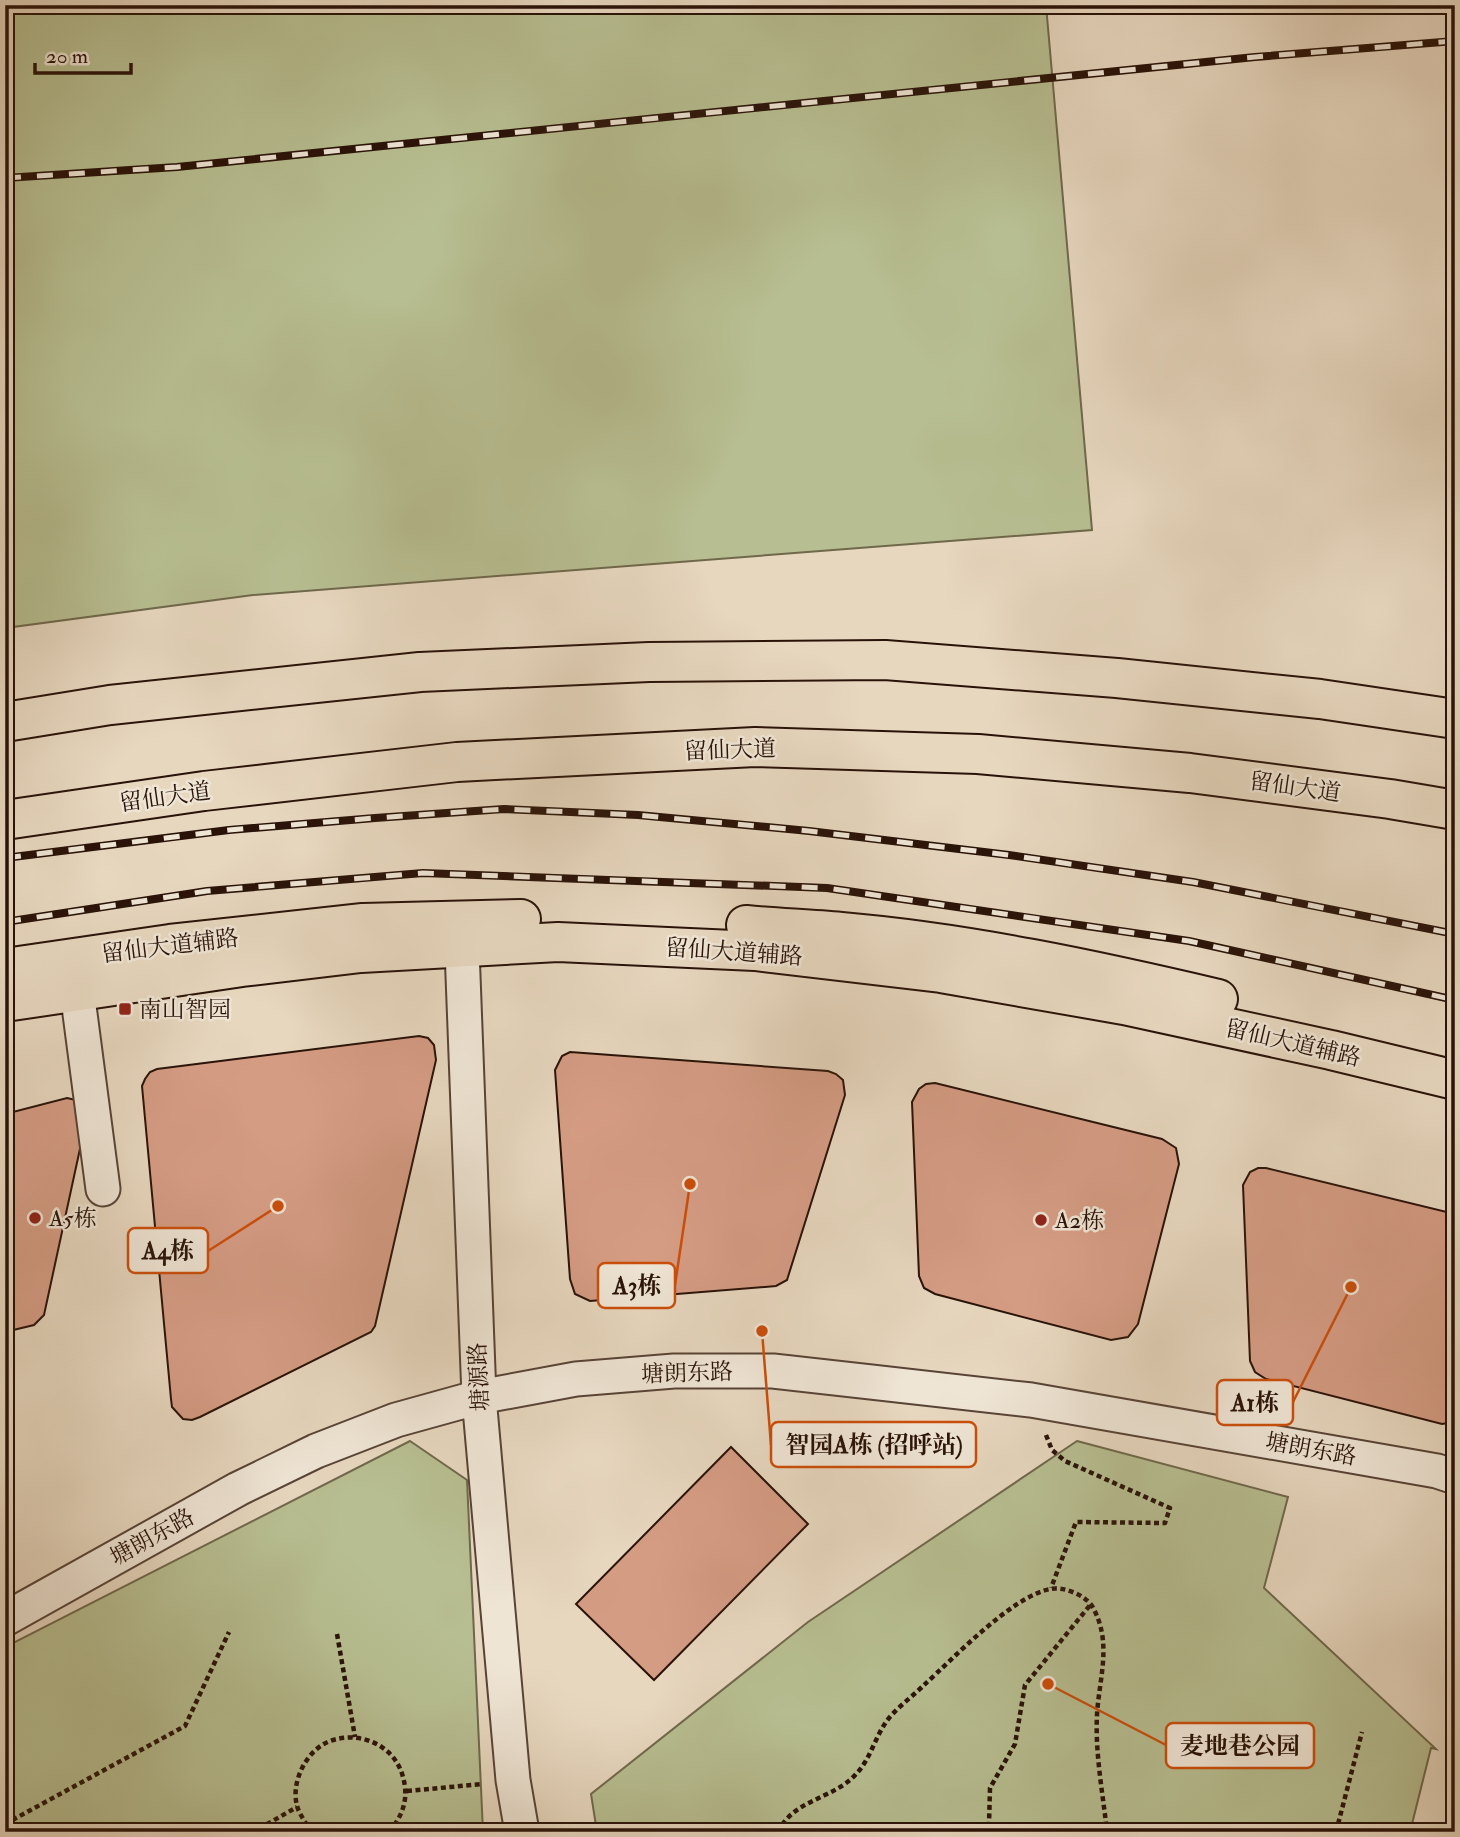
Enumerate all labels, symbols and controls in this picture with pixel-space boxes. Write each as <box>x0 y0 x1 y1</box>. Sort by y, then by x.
scale bar <box>35 32 131 76</box>
text: 20 m <box>46 43 88 70</box>
street label: 留仙大道 <box>684 734 776 766</box>
street label: 留仙大道 <box>1247 766 1343 808</box>
street label: 留仙大道 <box>117 776 213 818</box>
street label: 留仙大道辅路 <box>100 923 240 969</box>
street label: 留仙大道辅路 <box>664 933 804 971</box>
place label: 南山智园 <box>139 995 231 1024</box>
marker: 南山智园 <box>117 1001 133 1017</box>
street label: 留仙大道辅路 <box>1223 1013 1363 1073</box>
place label: A5栋 <box>48 1204 97 1233</box>
place label: A2栋 <box>1054 1206 1104 1235</box>
marker: A5栋 <box>27 1210 43 1226</box>
marker: A2栋 <box>1033 1212 1049 1228</box>
callout: A4栋 <box>128 1228 208 1273</box>
text: A4栋 <box>141 1236 194 1267</box>
callout: A3栋 <box>598 1263 675 1308</box>
text: A3栋 <box>612 1271 661 1302</box>
street label: 塘源路 <box>463 1342 495 1412</box>
street label: 塘朗东路 <box>641 1357 733 1389</box>
callout: A1栋 <box>1217 1380 1293 1425</box>
text: A1栋 <box>1230 1388 1279 1419</box>
callout: 智园A栋 (招呼站) <box>771 1422 976 1467</box>
street label: 塘朗东路 <box>1263 1427 1359 1471</box>
text: 智园A栋 (招呼站) <box>785 1430 963 1461</box>
street label: 塘朗东路 <box>105 1502 199 1572</box>
callout: 麦地巷公园 <box>1166 1723 1314 1768</box>
text: 麦地巷公园 <box>1180 1731 1300 1762</box>

